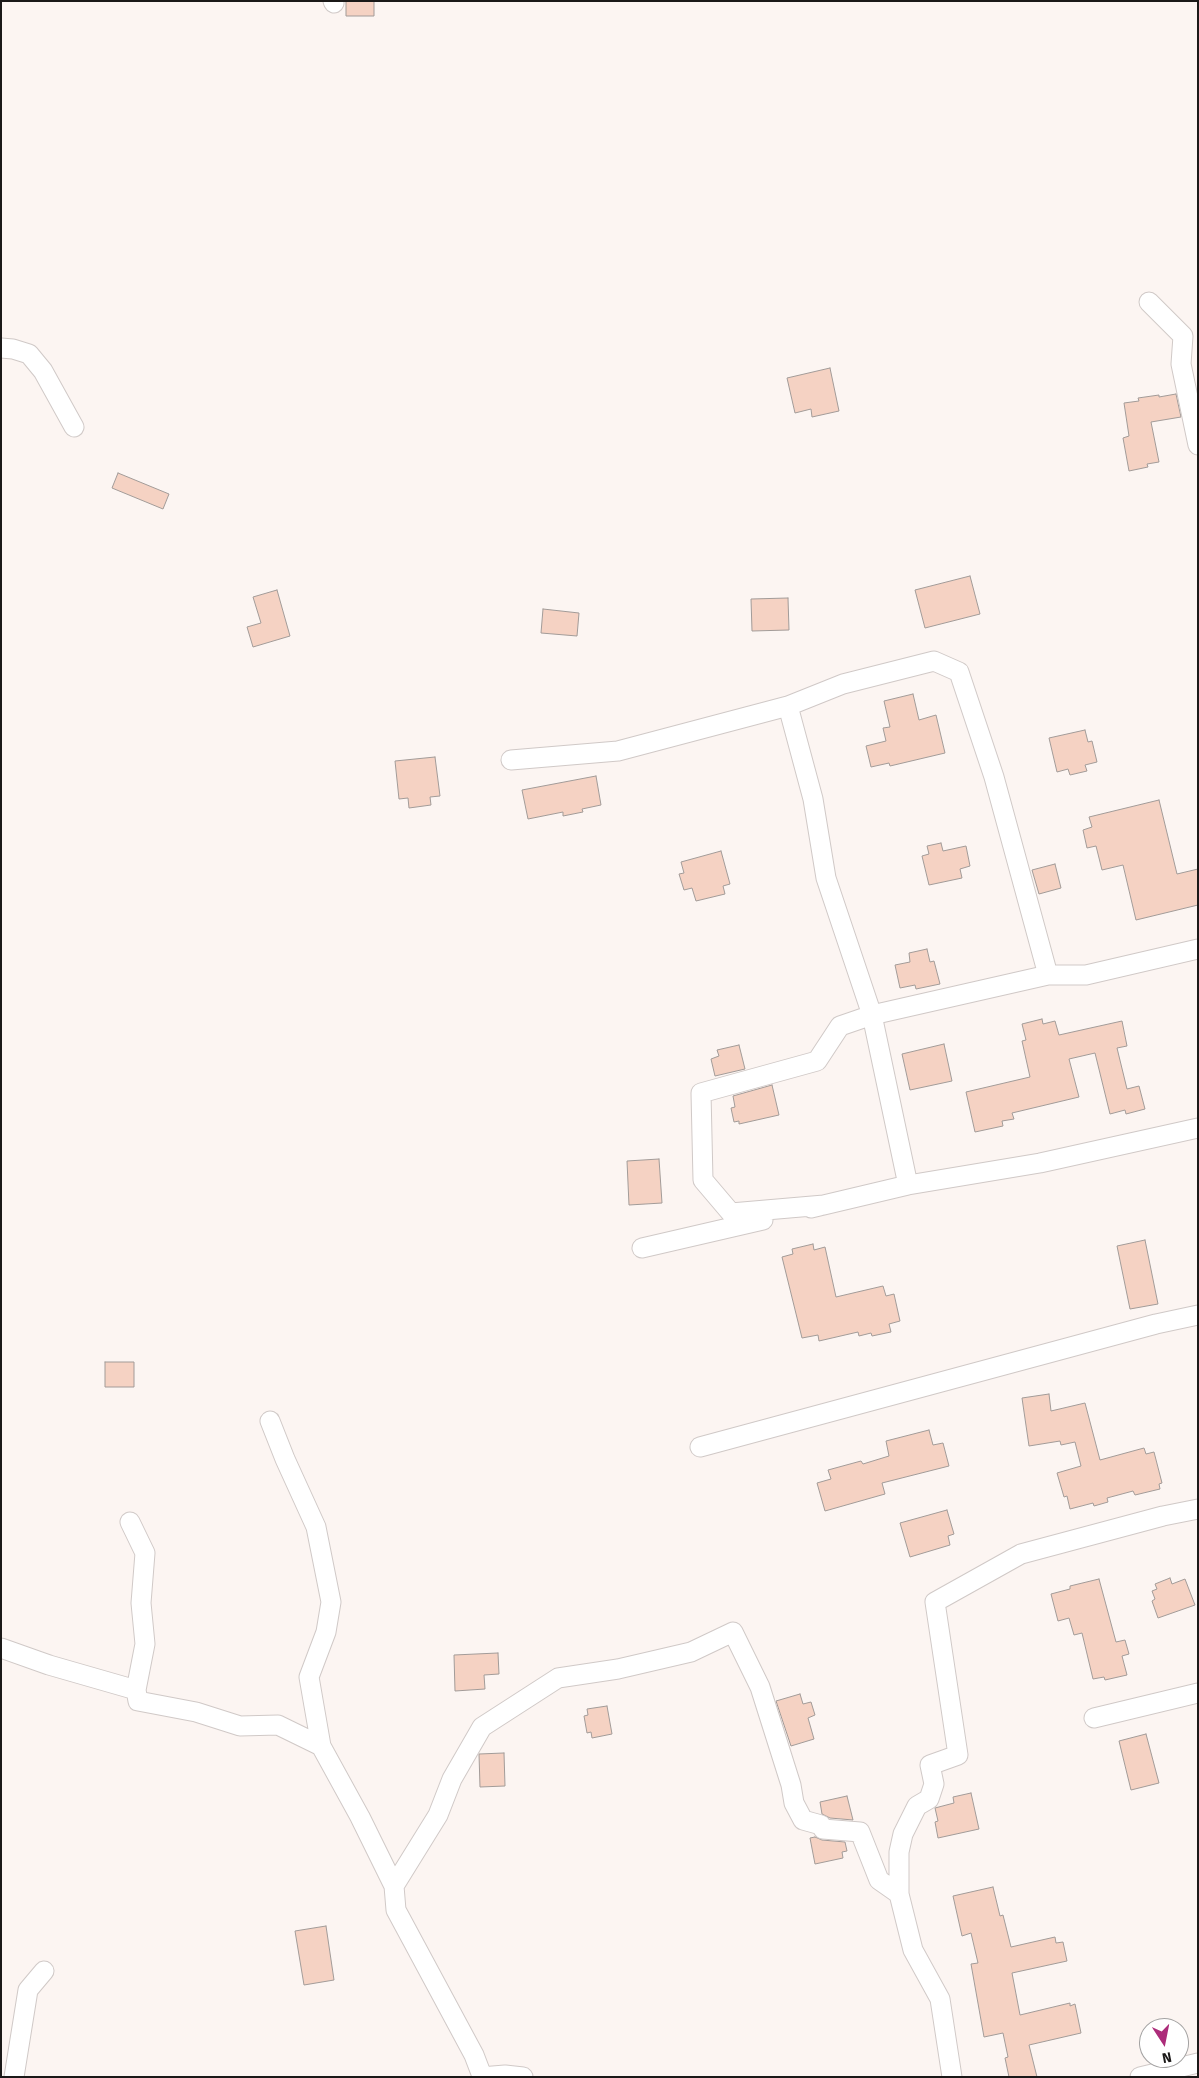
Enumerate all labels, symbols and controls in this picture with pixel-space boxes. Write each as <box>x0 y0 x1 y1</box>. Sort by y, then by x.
north arrow <box>1139 2018 1189 2068</box>
text: N <box>1161 2048 1173 2066</box>

